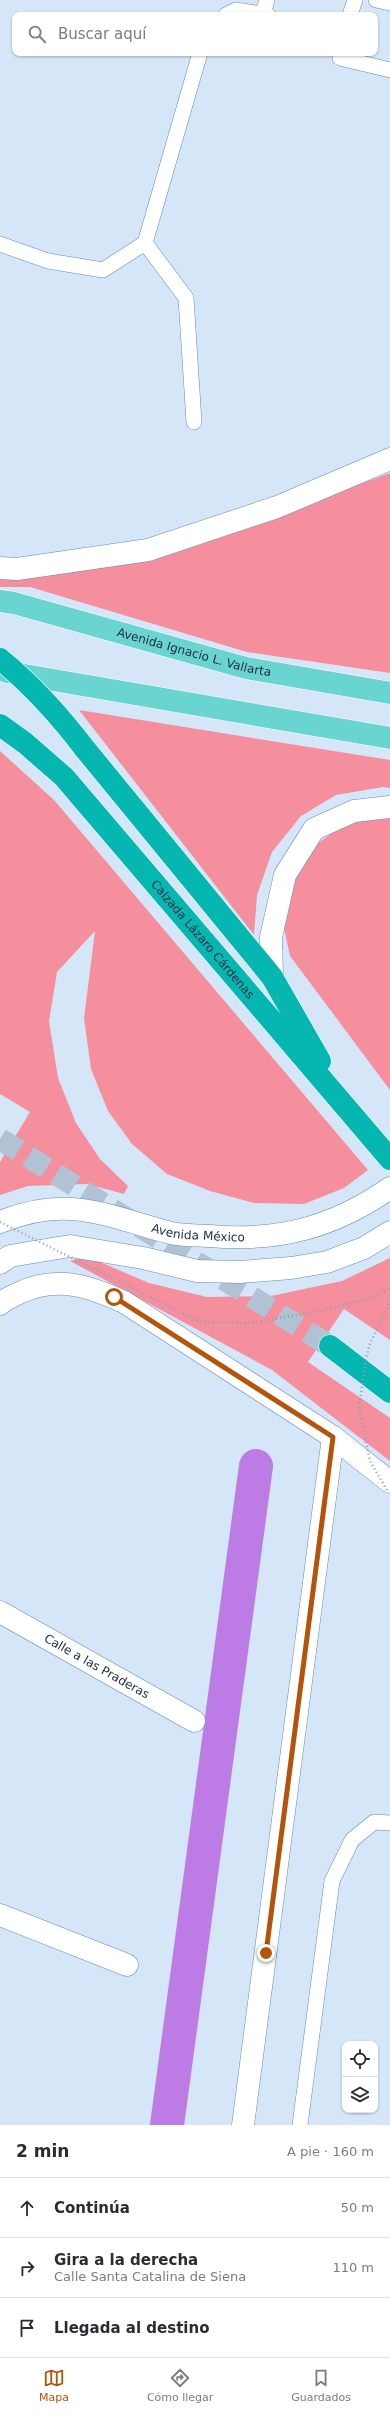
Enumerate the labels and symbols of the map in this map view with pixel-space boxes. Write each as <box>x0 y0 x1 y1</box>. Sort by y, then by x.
street label: Avenida Ignacio L. Vallarta <box>115 625 272 679</box>
street label: Calzada Lázaro Cárdenas <box>148 877 257 1002</box>
street label: Avenida México <box>150 1221 245 1244</box>
route start <box>105 1288 123 1306</box>
street label: Calle a las Praderas <box>42 1631 152 1702</box>
route end <box>257 1944 275 1962</box>

